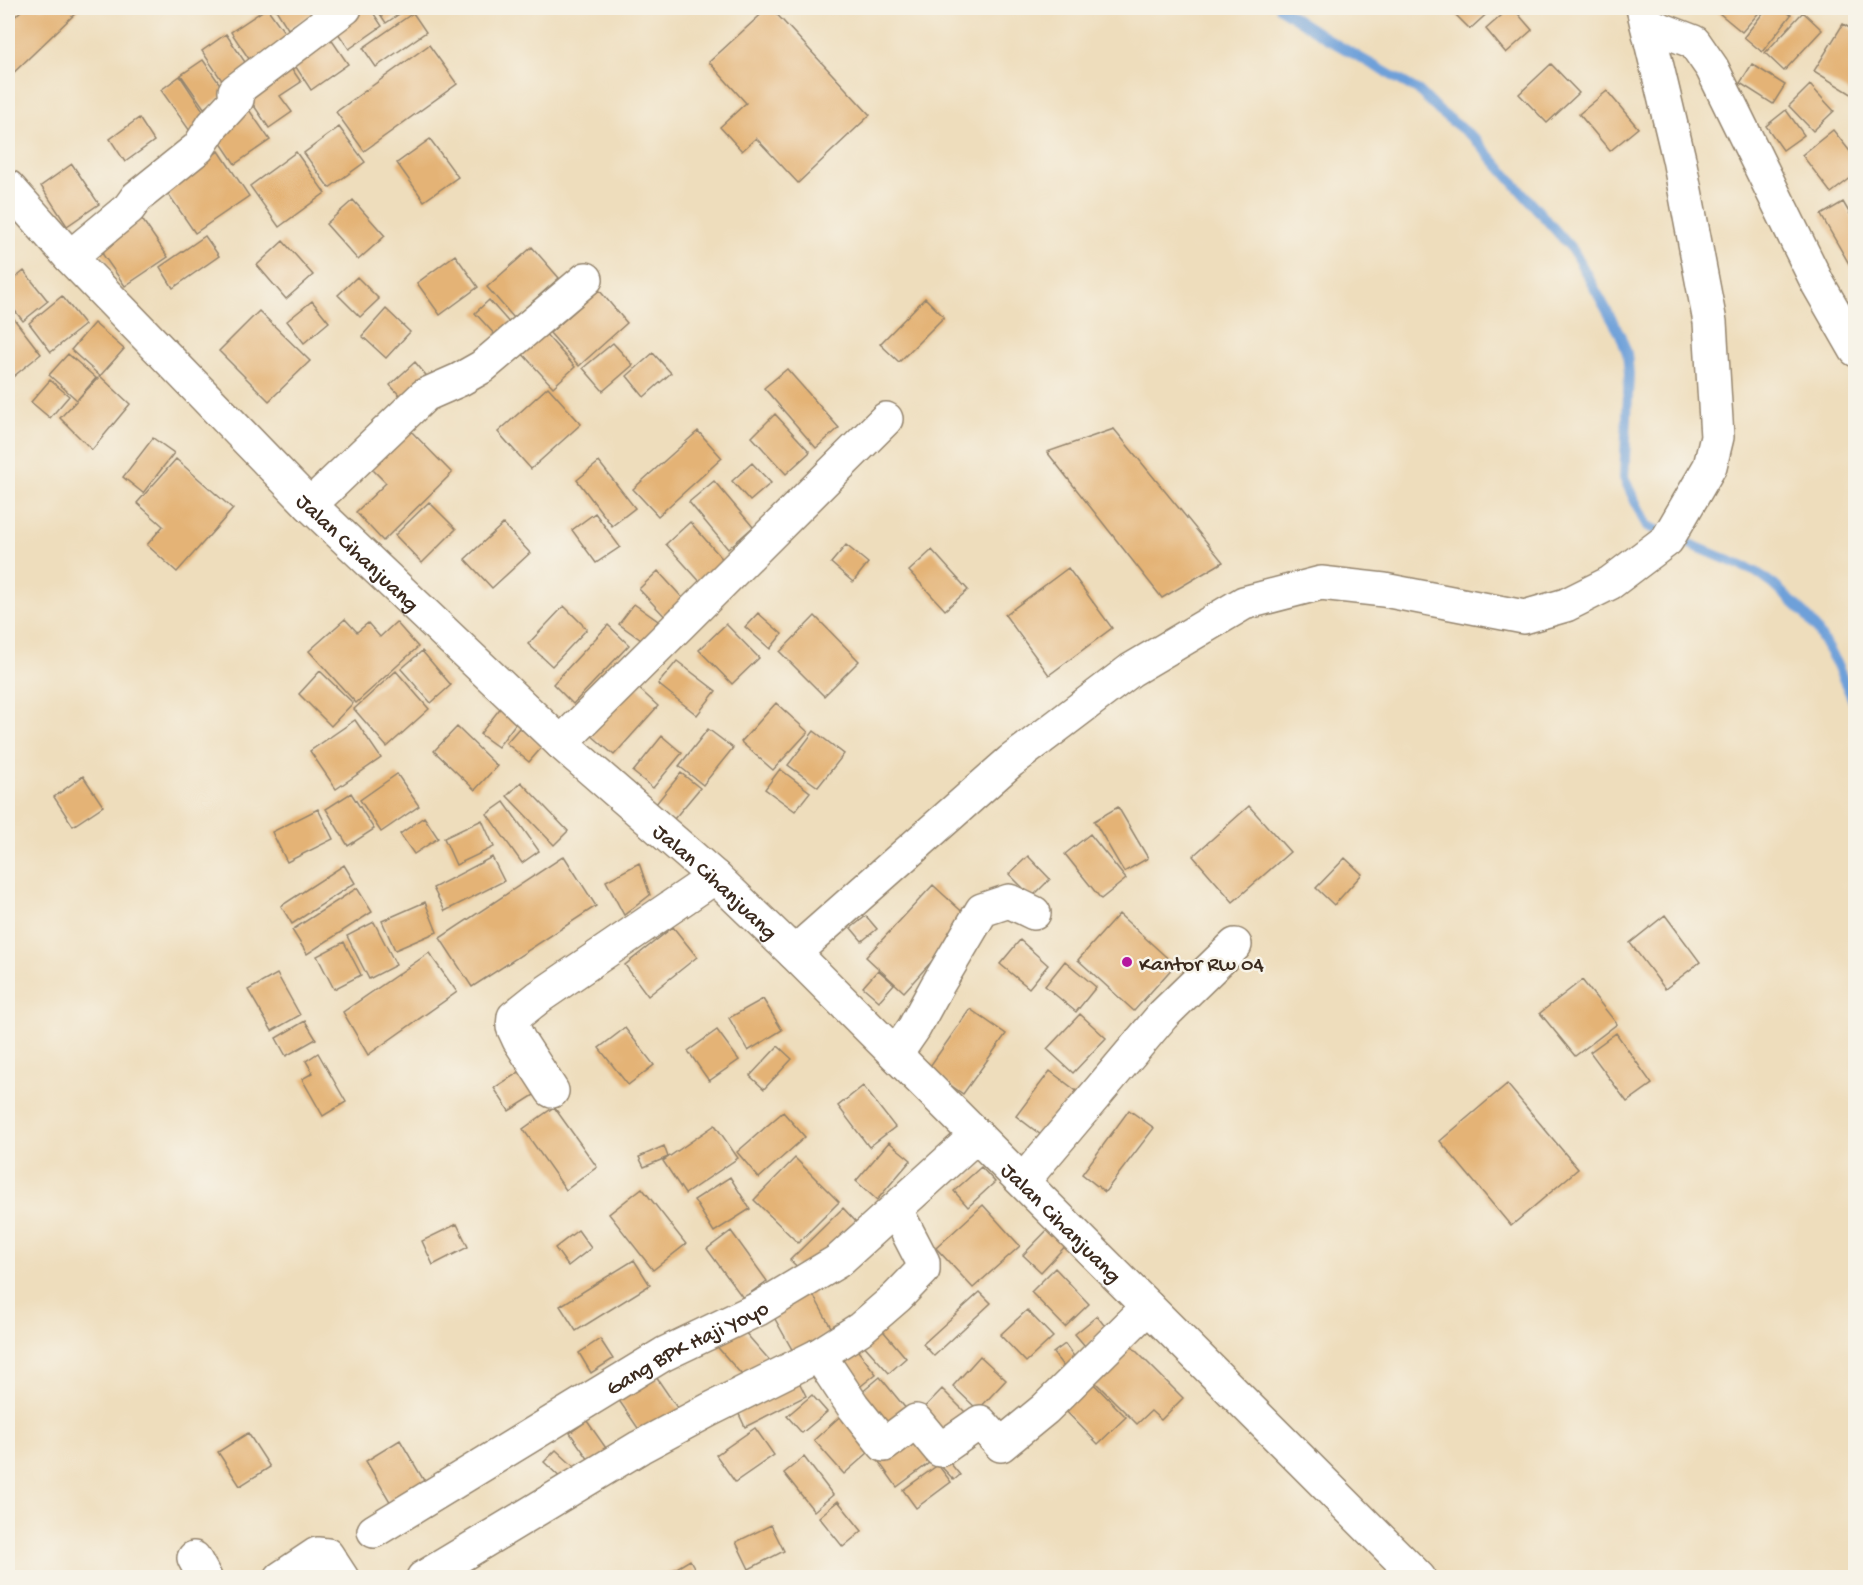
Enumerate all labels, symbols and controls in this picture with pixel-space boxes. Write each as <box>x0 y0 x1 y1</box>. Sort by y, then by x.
street label: Jalan Cihanjuang <box>289 490 423 619</box>
street label: Jalan Cihanjuang <box>646 820 781 947</box>
place label: Kantor Rw 04 <box>1139 953 1264 979</box>
marker: Kantor Rw 04 <box>1120 955 1134 969</box>
street label: Jalan Cihanjuang <box>994 1159 1125 1290</box>
street label: Gang BPK Haji Yoyo <box>602 1297 775 1403</box>

